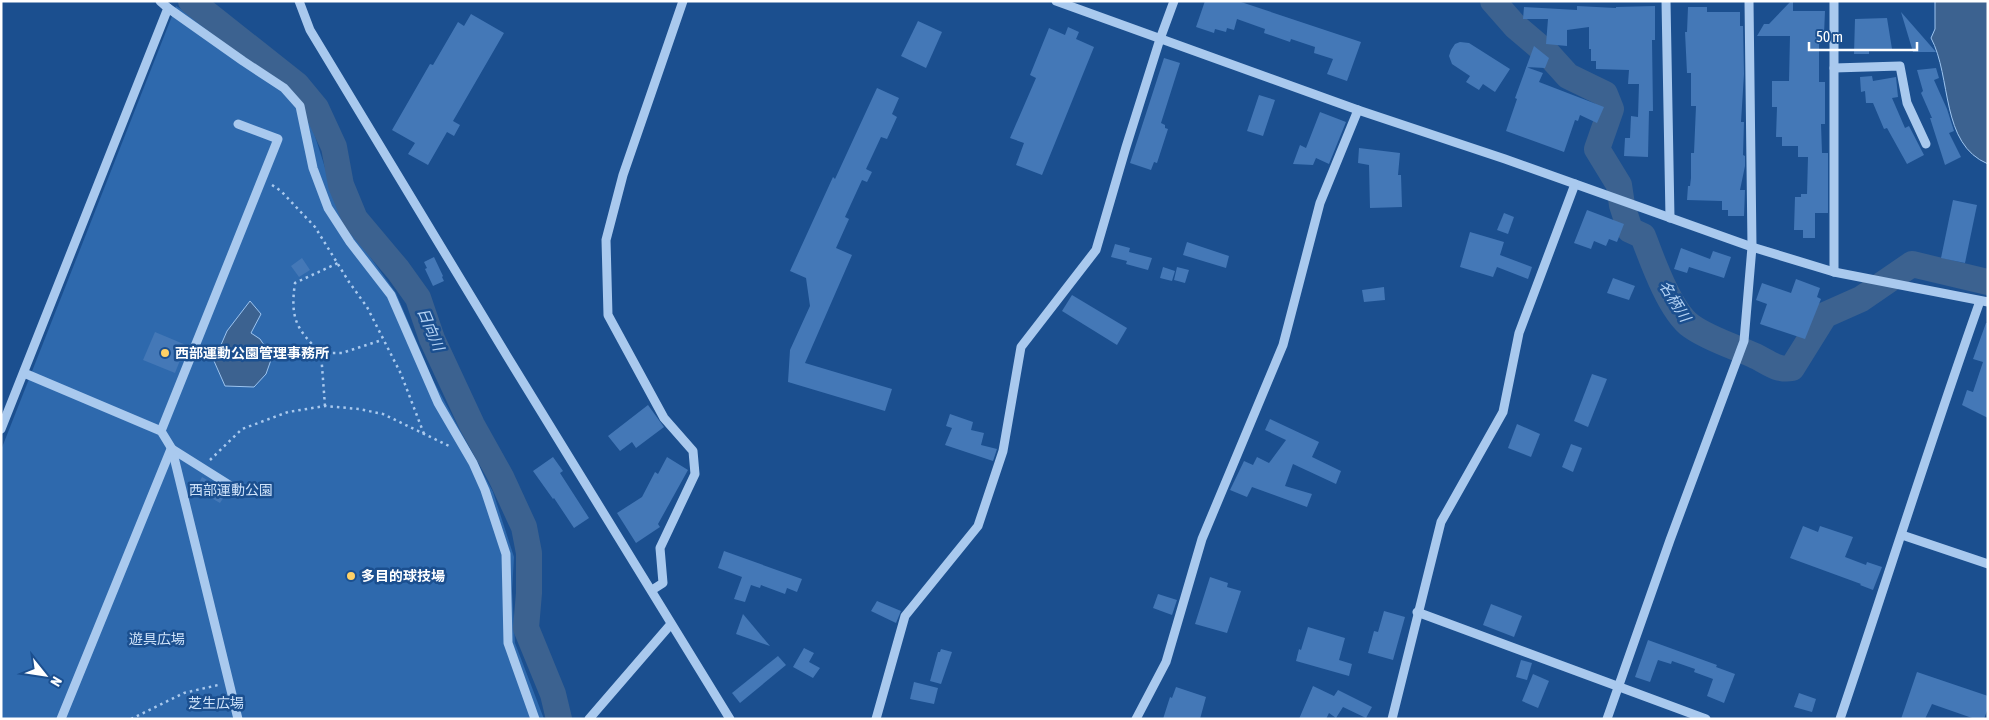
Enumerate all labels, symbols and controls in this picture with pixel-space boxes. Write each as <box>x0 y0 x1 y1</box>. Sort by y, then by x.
scale bar <box>1809 20 1916 52</box>
text: 50 m <box>1816 28 1843 45</box>
water label: 名柄川 <box>1656 277 1695 326</box>
water label: 日向川 <box>414 305 448 355</box>
place label: 西部運動公園管理事務所 <box>175 345 329 361</box>
marker: 西部運動公園管理事務所 <box>159 347 171 359</box>
park label: 西部運動公園 <box>189 482 273 498</box>
place label: 多目的球技場 <box>361 568 445 584</box>
marker: 多目的球技場 <box>345 570 357 582</box>
park label: 遊具広場 <box>129 631 185 647</box>
north arrow <box>20 650 70 700</box>
text: N <box>47 674 65 689</box>
park label: 芝生広場 <box>188 695 244 711</box>

